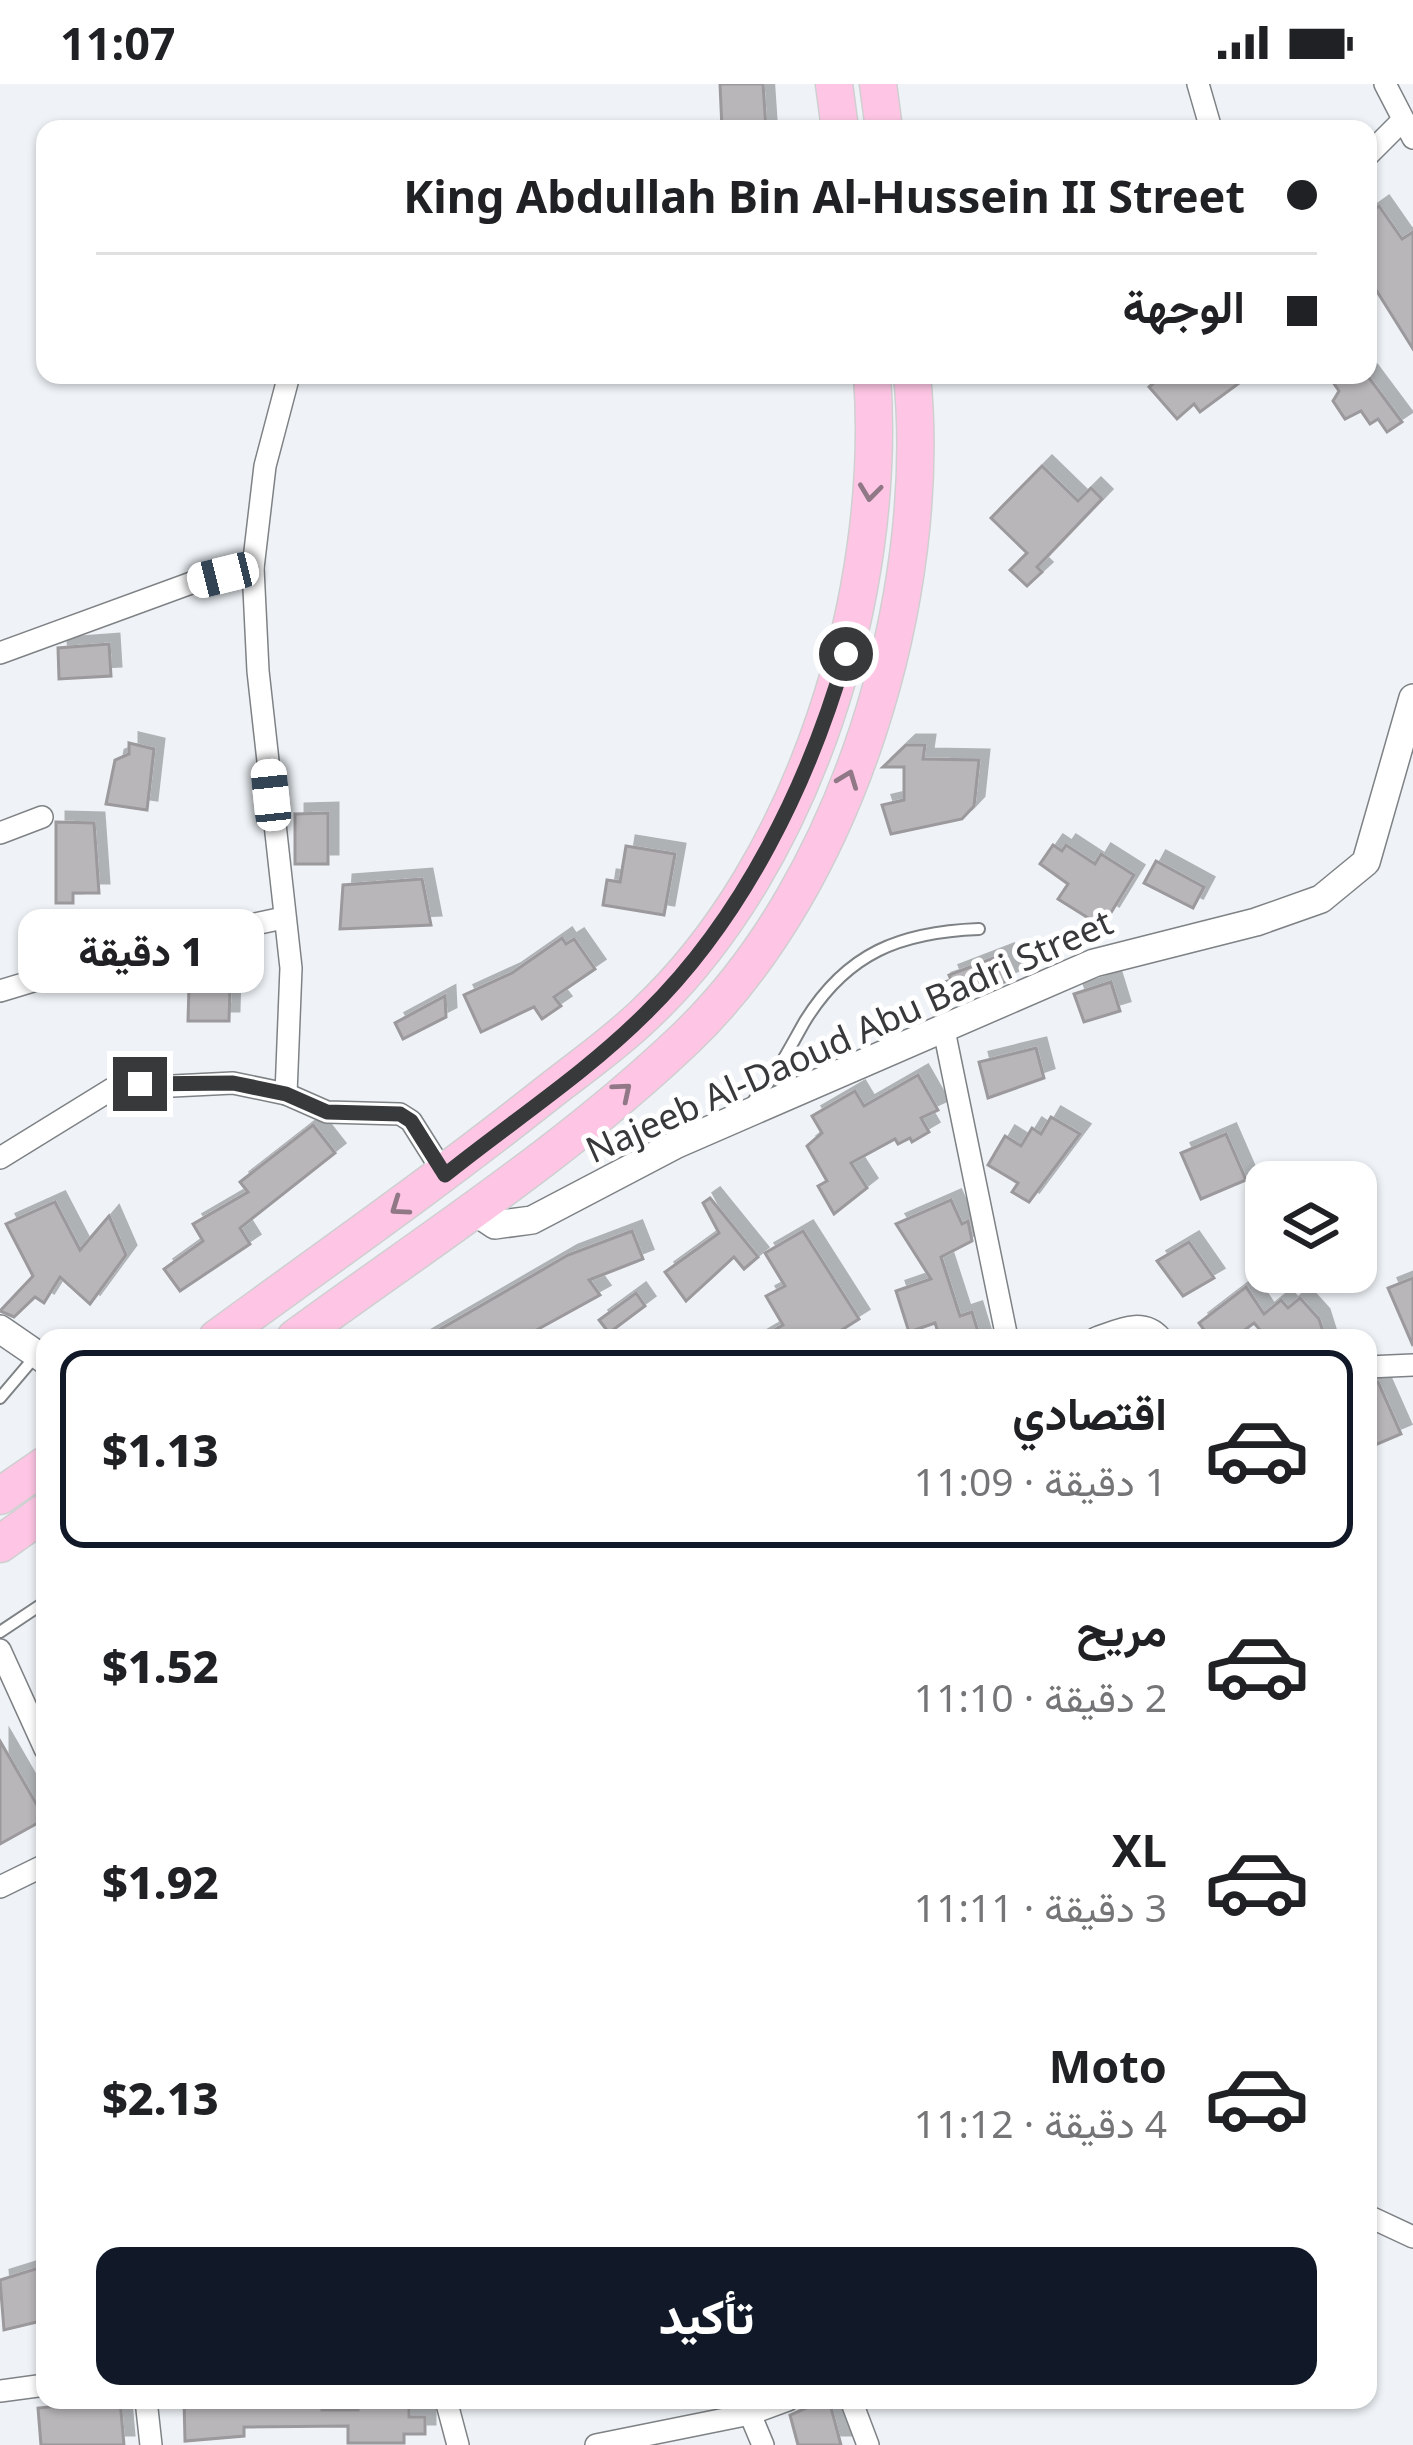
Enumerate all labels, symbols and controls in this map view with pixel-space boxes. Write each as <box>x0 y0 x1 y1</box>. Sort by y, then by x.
text: 11:07 <box>60 12 176 73</box>
text: King Abdullah Bin Al-Hussein II Street <box>403 165 1245 226</box>
text: الوجهة <box>1123 275 1245 336</box>
one-way arrow <box>858 482 884 501</box>
car <box>184 549 262 601</box>
route start <box>819 627 873 681</box>
car <box>249 757 293 833</box>
one-way arrow <box>834 769 858 790</box>
street label: Najeeb Al-Daoud Abu Badri Street <box>578 897 1120 1174</box>
callout: 1 دقيقة <box>17 910 263 994</box>
text: 1 دقيقة <box>78 924 204 977</box>
route end <box>113 1057 167 1111</box>
one-way arrow <box>609 1083 631 1105</box>
map controls <box>1245 1161 1377 1293</box>
button: layers <box>1245 1161 1377 1293</box>
one-way arrow <box>390 1193 412 1215</box>
text: اقتصادي <box>1012 1382 1167 1443</box>
icon: car <box>1203 1395 1311 1503</box>
text: $1.13 <box>102 1419 219 1480</box>
text: 1 دقيقة · 11:09 <box>914 1454 1167 1507</box>
text: مريح <box>1076 1598 1167 1659</box>
icon: car <box>1203 1611 1311 1719</box>
text: $1.52 <box>102 1635 219 1696</box>
text: 2 دقيقة · 11:10 <box>914 1670 1167 1723</box>
text: XL <box>1112 1819 1167 1880</box>
icon: car <box>1203 1827 1311 1935</box>
text: $1.92 <box>102 1851 219 1912</box>
text: 3 دقيقة · 11:11 <box>914 1880 1167 1933</box>
text: Moto <box>1049 2035 1167 2096</box>
icon: car <box>1203 2043 1311 2151</box>
text: $2.13 <box>102 2067 219 2128</box>
text: 4 دقيقة · 11:12 <box>914 2096 1167 2149</box>
button: تأكيد <box>96 2247 1317 2385</box>

